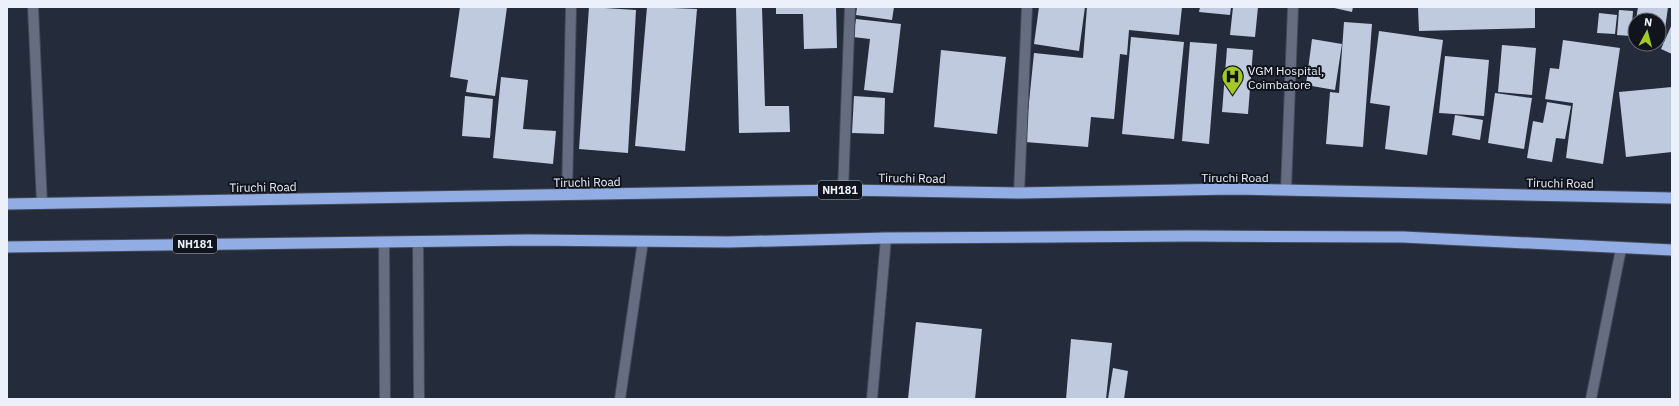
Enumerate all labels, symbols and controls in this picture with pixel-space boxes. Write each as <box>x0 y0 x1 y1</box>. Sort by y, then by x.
north arrow <box>1627 12 1667 52</box>
text: N <box>1643 15 1653 30</box>
place label: VGM Hospital, Coimbatore <box>1248 63 1324 92</box>
hospital icon: VGM Hospital, Coimbatore <box>1220 64 1246 97</box>
street label: Tiruchi Road <box>878 170 946 186</box>
street label: Tiruchi Road <box>1201 170 1269 185</box>
street label: Tiruchi Road <box>553 174 621 190</box>
street label: Tiruchi Road <box>1526 175 1594 191</box>
street label: Tiruchi Road <box>229 179 297 195</box>
road number: NH181 <box>818 181 862 199</box>
road number: NH181 <box>173 235 217 253</box>

